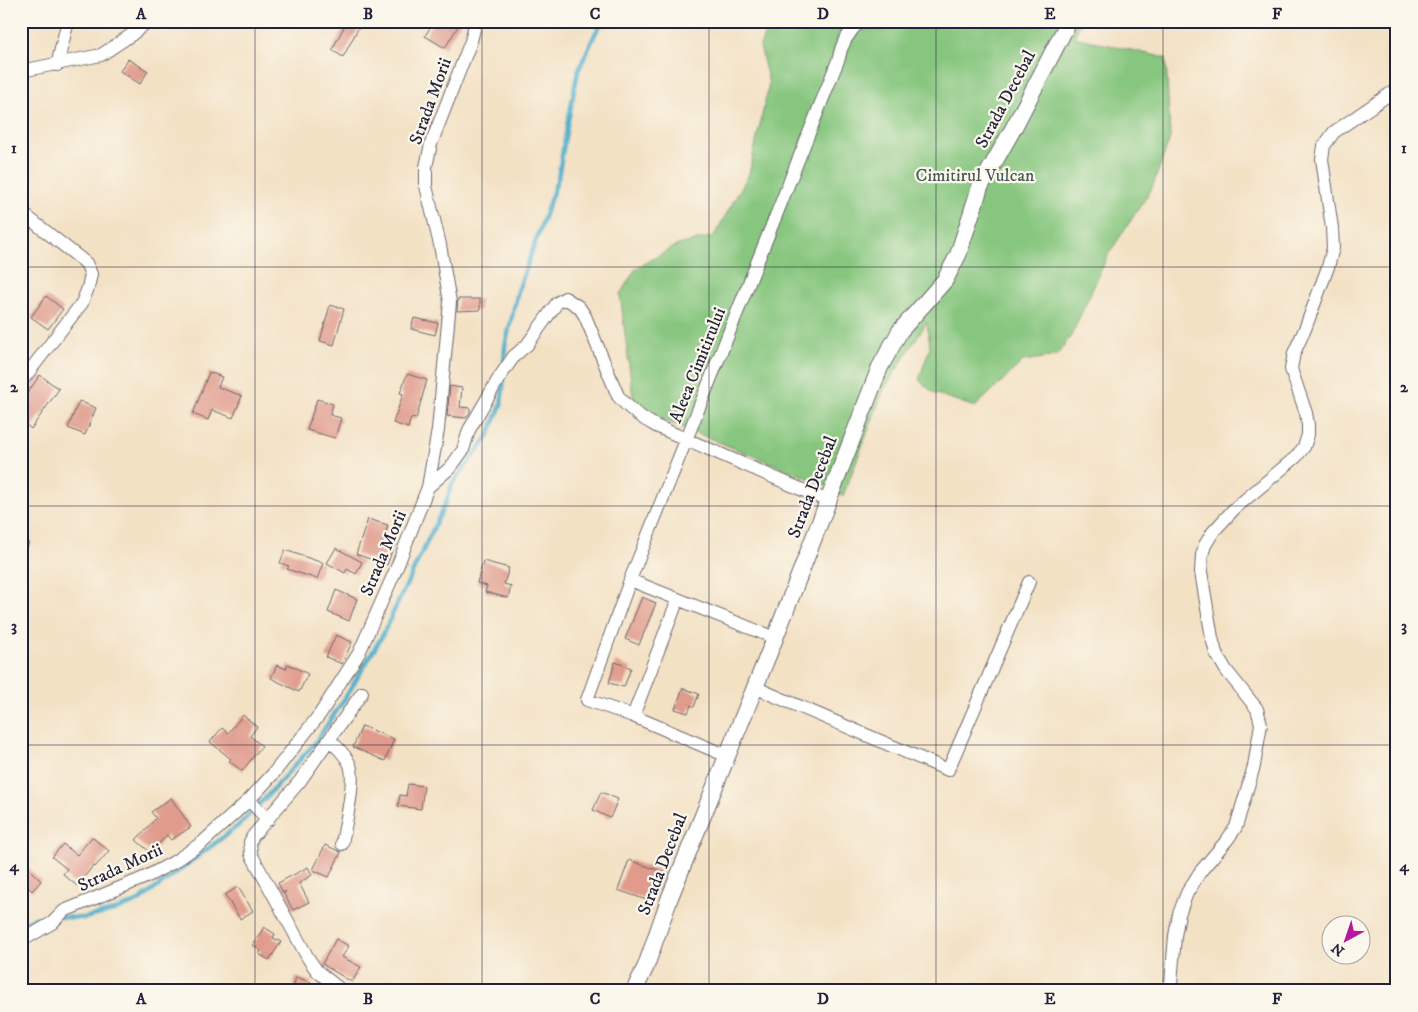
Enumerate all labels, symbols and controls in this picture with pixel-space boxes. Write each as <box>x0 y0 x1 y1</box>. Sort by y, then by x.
text: A <box>135 4 147 24</box>
text: B <box>363 4 373 24</box>
text: C <box>590 4 600 24</box>
text: D <box>817 4 829 24</box>
text: E <box>1044 4 1056 24</box>
text: F <box>1272 4 1282 24</box>
street label: Strada Decebal <box>971 46 1041 152</box>
street label: Strada Morii <box>405 55 457 148</box>
text: 1 <box>11 138 17 158</box>
text: 1 <box>1401 138 1407 158</box>
park label: Cimitirul Vulcan <box>916 165 1035 187</box>
street label: Aleea Cimitirului <box>665 305 731 426</box>
text: 2 <box>10 377 19 397</box>
text: 2 <box>1400 377 1409 397</box>
street label: Strada Decebal <box>783 433 843 542</box>
street label: Strada Morii <box>356 507 412 600</box>
text: 3 <box>11 616 17 636</box>
text: 3 <box>1401 616 1407 636</box>
street label: Strada Decebal <box>633 810 693 919</box>
street label: Strada Morii <box>75 839 166 897</box>
text: 4 <box>8 856 19 876</box>
text: 4 <box>1398 856 1409 876</box>
north arrow <box>1320 914 1370 964</box>
text: N <box>1328 938 1348 960</box>
text: A <box>135 989 147 1009</box>
text: B <box>363 989 373 1009</box>
text: C <box>590 989 600 1009</box>
text: D <box>817 989 829 1009</box>
text: E <box>1044 989 1056 1009</box>
text: F <box>1272 989 1282 1009</box>

